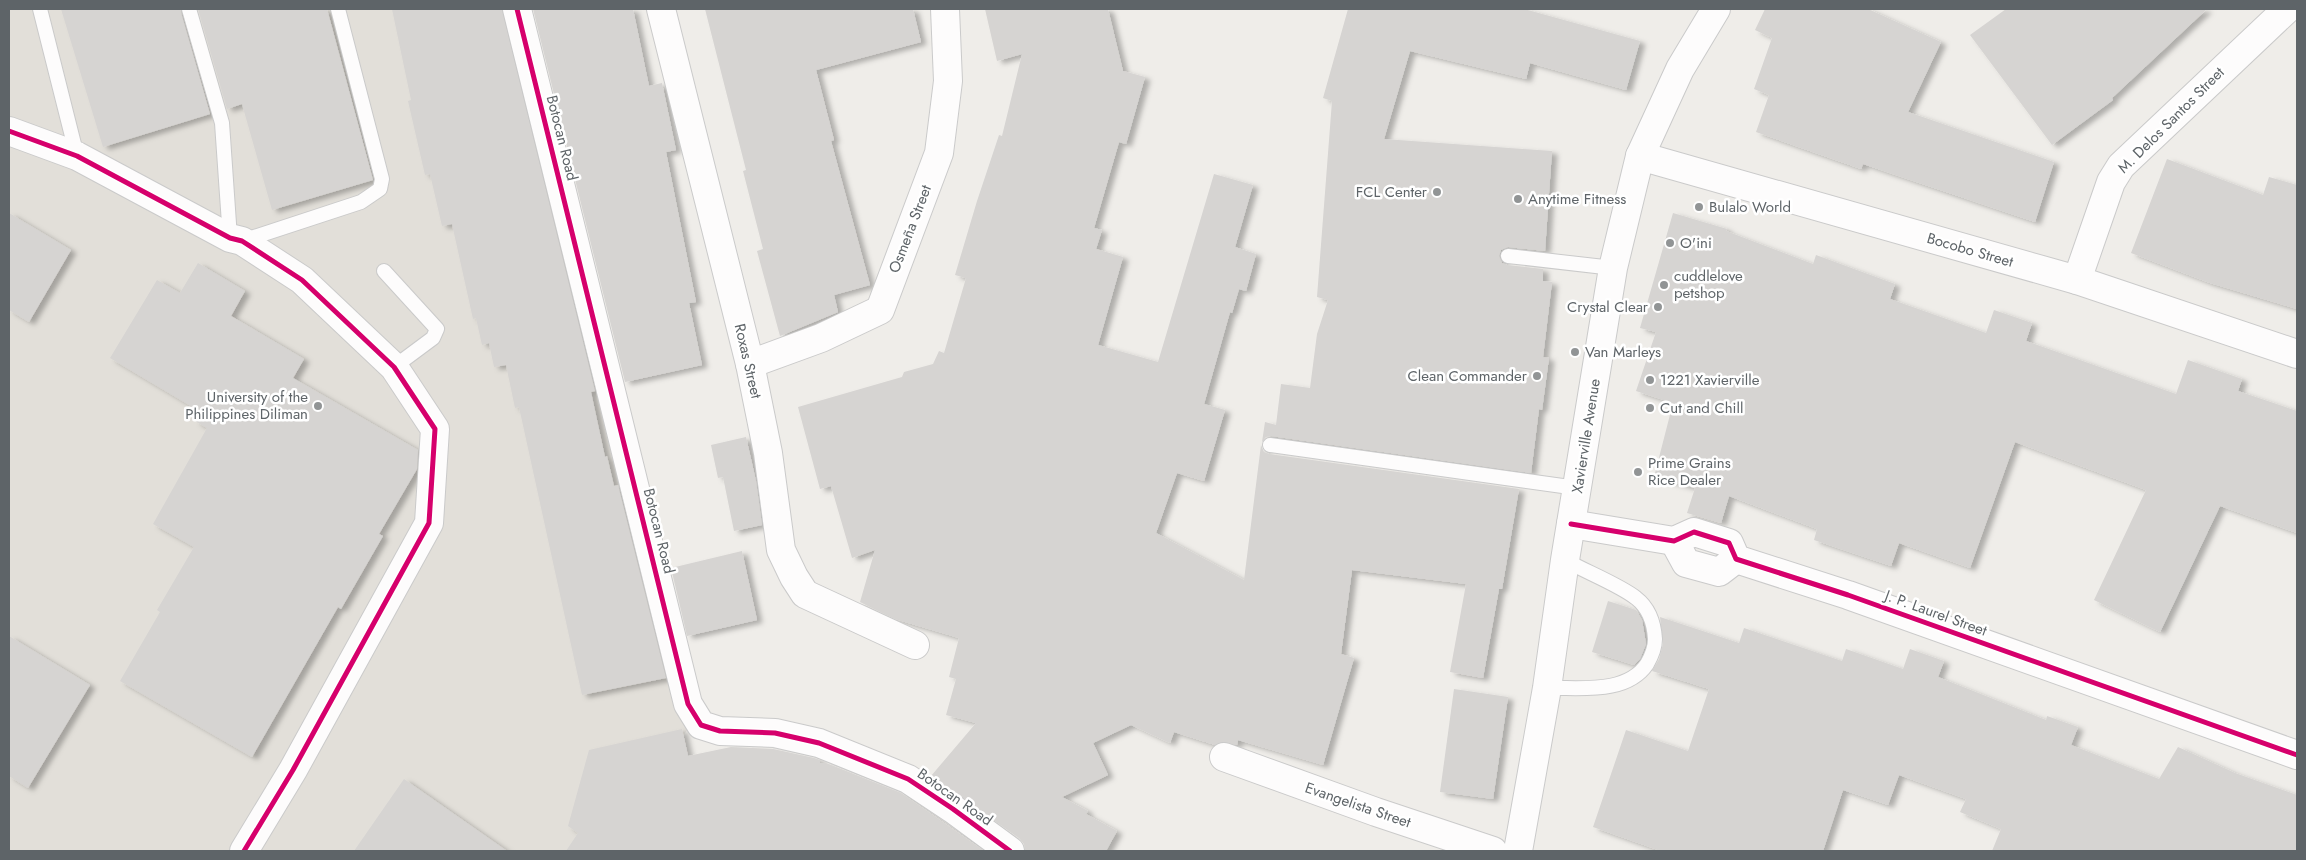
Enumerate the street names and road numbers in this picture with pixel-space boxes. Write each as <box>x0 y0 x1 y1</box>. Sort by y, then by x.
street label: M. Delos Santos Street <box>2113 61 2230 178</box>
street label: Botocan Road <box>541 93 583 183</box>
street label: Osmeña Street <box>883 181 937 276</box>
street label: Bocobo Street <box>1924 227 2016 273</box>
street label: Roxas Street <box>729 321 767 401</box>
street label: Xavierville Avenue <box>1566 377 1606 495</box>
street label: Botocan Road <box>638 486 680 576</box>
street label: J. P. Laurel Street <box>1880 584 1990 642</box>
street label: Botocan Road <box>913 763 997 831</box>
street label: Evangelista Street <box>1302 777 1414 834</box>

